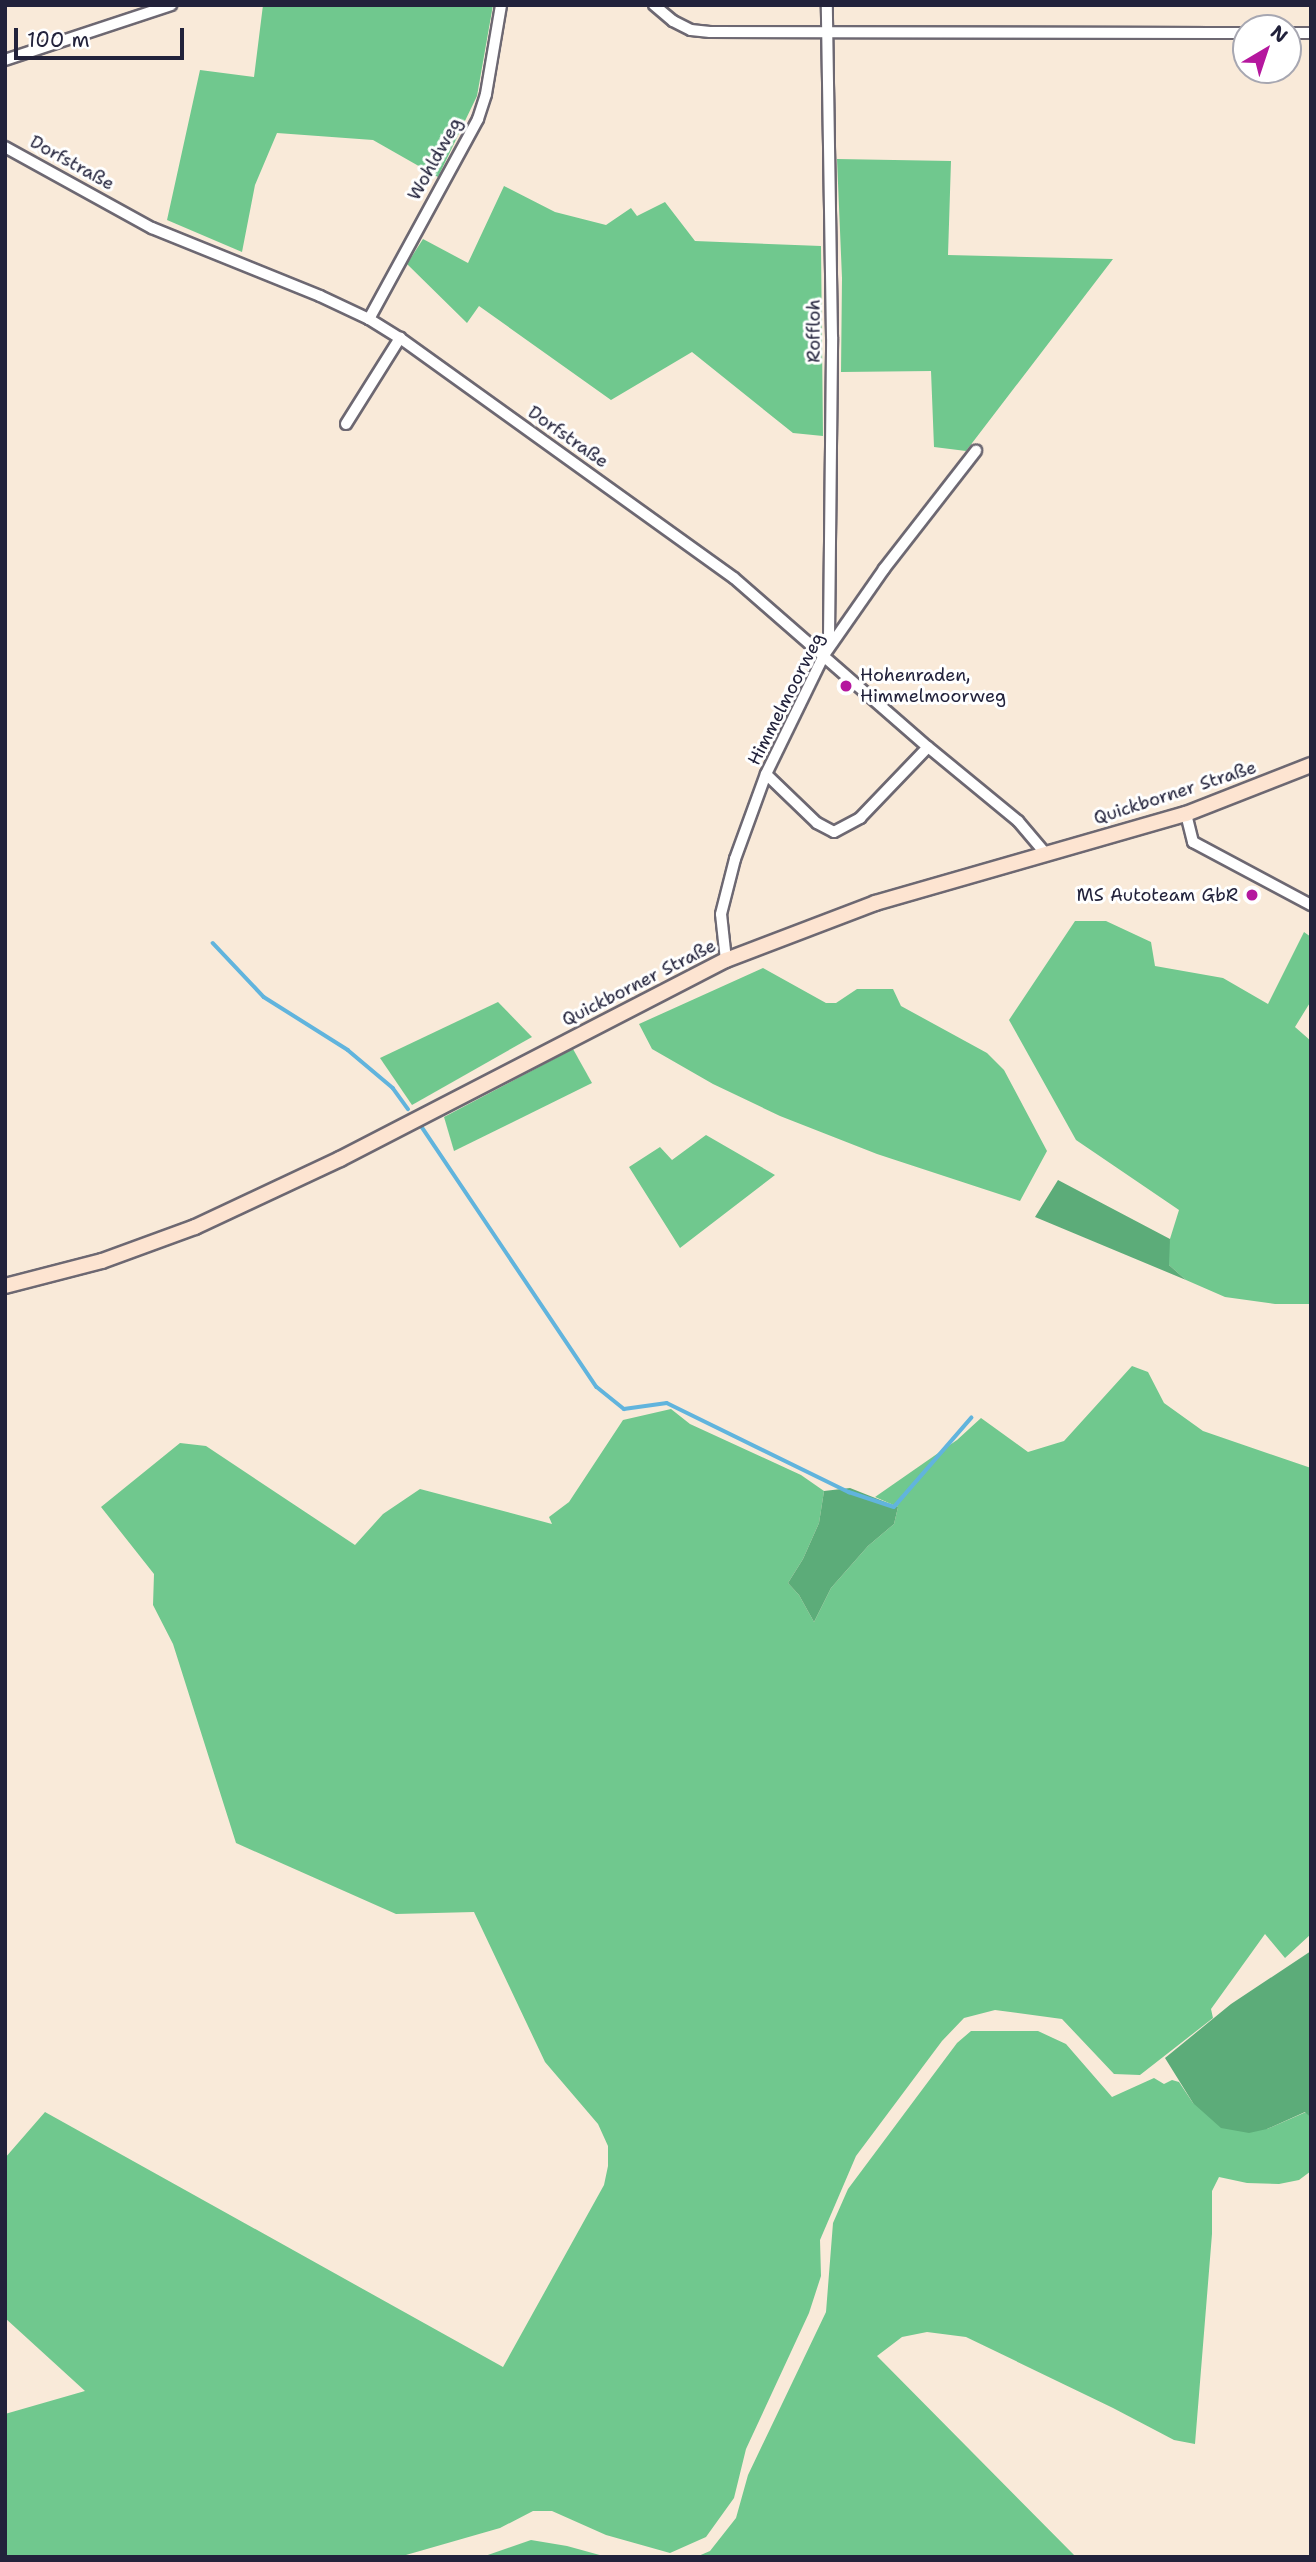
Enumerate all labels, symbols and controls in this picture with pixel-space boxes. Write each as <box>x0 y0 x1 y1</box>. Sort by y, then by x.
scale bar <box>18 14 187 58</box>
north arrow <box>1232 14 1302 84</box>
text: N <box>1266 19 1293 48</box>
text: 100 m <box>27 26 90 54</box>
street label: Wohldweg <box>403 114 467 204</box>
street label: Dorfstraße <box>26 131 118 195</box>
street label: Roffloh <box>803 299 825 363</box>
street label: Dorfstraße <box>524 401 612 473</box>
street label: Himmelmoorweg <box>743 629 829 769</box>
place label: Hohenraden, Himmelmoorweg <box>860 665 1006 708</box>
marker: Hohenraden, Himmelmoorweg <box>838 678 854 694</box>
street label: Quickborner Straße <box>1091 757 1259 829</box>
place label: MS Autoteam GbR <box>1077 884 1238 906</box>
marker: MS Autoteam GbR <box>1244 887 1260 903</box>
street label: Quickborner Straße <box>559 935 719 1031</box>

